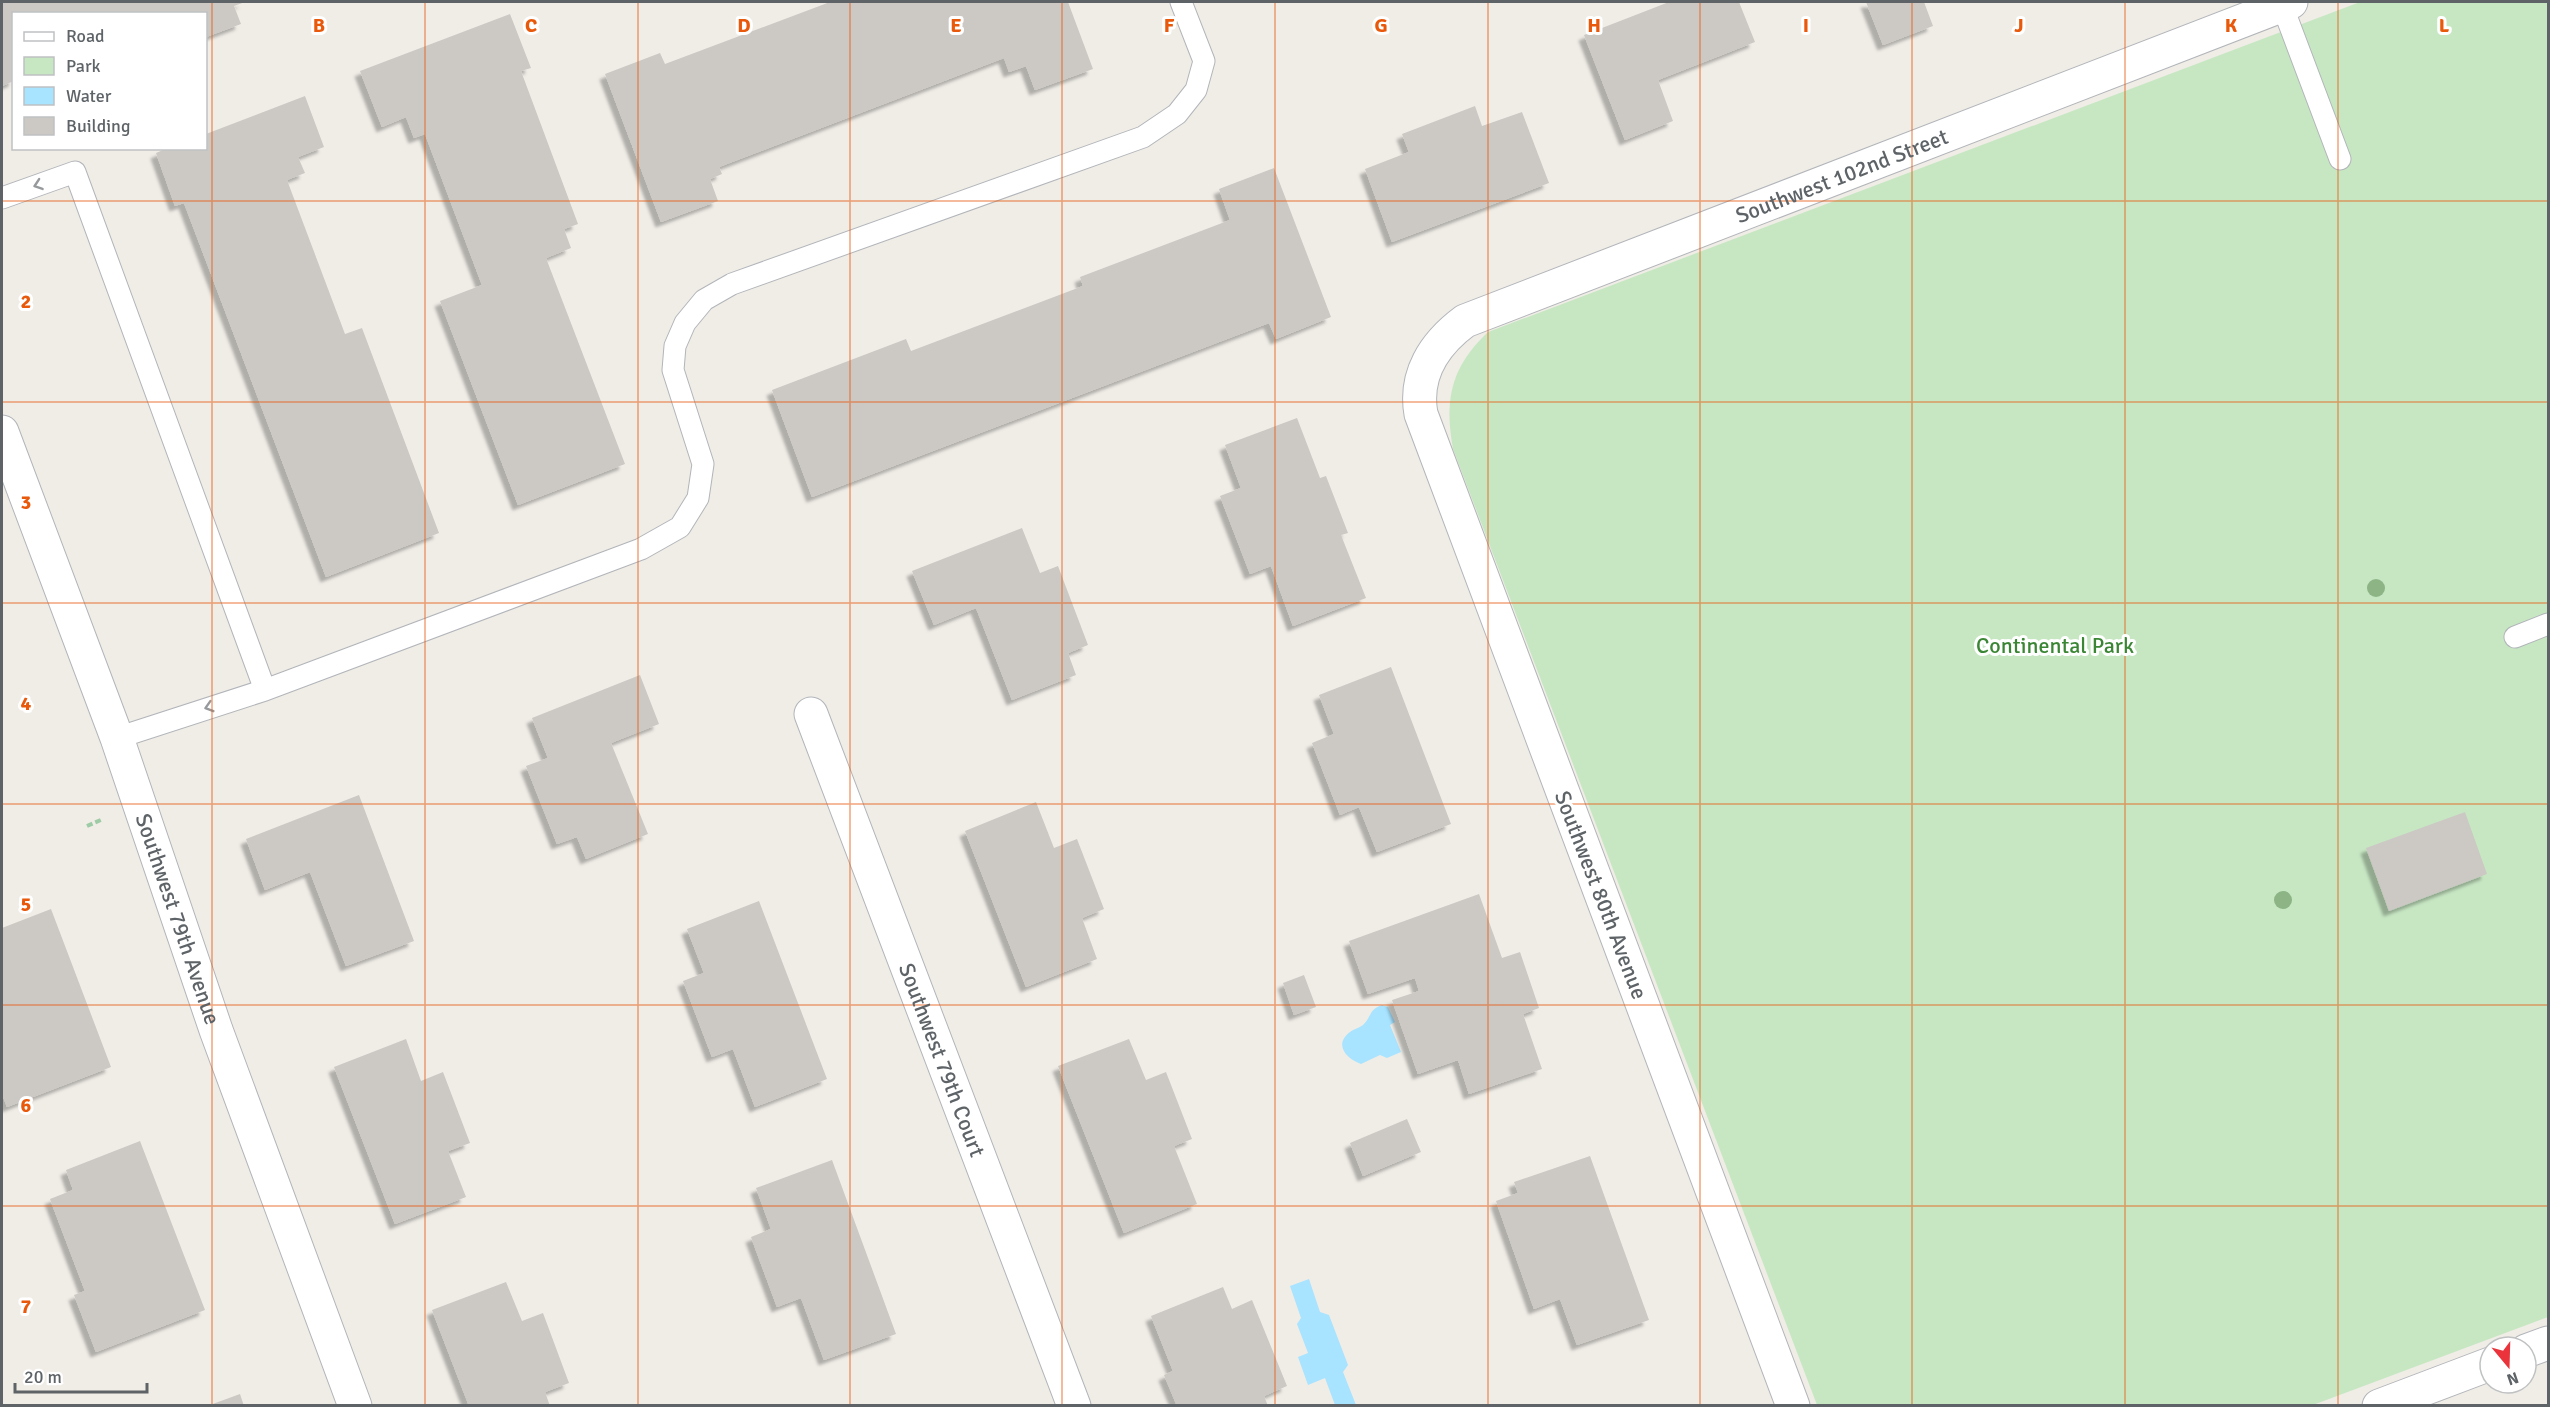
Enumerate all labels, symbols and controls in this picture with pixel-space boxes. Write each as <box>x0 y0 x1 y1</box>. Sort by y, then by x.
legend <box>12 12 207 150</box>
text: B <box>313 13 325 38</box>
text: C <box>525 13 537 38</box>
text: D <box>737 13 751 38</box>
text: E <box>950 13 962 38</box>
text: F <box>1164 13 1175 38</box>
text: G <box>1374 13 1388 38</box>
text: H <box>1587 13 1601 38</box>
text: I <box>1803 13 1809 38</box>
text: J <box>2014 13 2024 38</box>
text: K <box>2225 13 2238 38</box>
text: L <box>2439 13 2450 38</box>
text: Road <box>66 25 105 47</box>
text: Park <box>66 55 101 77</box>
text: Water <box>66 85 112 107</box>
text: Building <box>66 115 130 137</box>
street label: Southwest 102nd Street <box>1732 122 1952 229</box>
one-way arrow <box>33 178 44 191</box>
text: 2 <box>21 289 31 314</box>
text: 3 <box>21 490 31 515</box>
park label: Continental Park <box>1976 632 2134 659</box>
text: 4 <box>21 691 32 716</box>
one-way arrow <box>204 700 215 712</box>
street label: Southwest 80th Avenue <box>1549 787 1653 1003</box>
street label: Southwest 79th Avenue <box>130 810 227 1028</box>
text: 5 <box>21 892 31 917</box>
street label: Southwest 79th Court <box>893 959 992 1161</box>
text: 6 <box>21 1093 32 1118</box>
text: 7 <box>21 1294 32 1319</box>
north arrow <box>2478 1335 2538 1395</box>
scale bar <box>15 1356 147 1394</box>
text: 20 m <box>24 1366 62 1388</box>
text: N <box>2504 1367 2521 1390</box>

